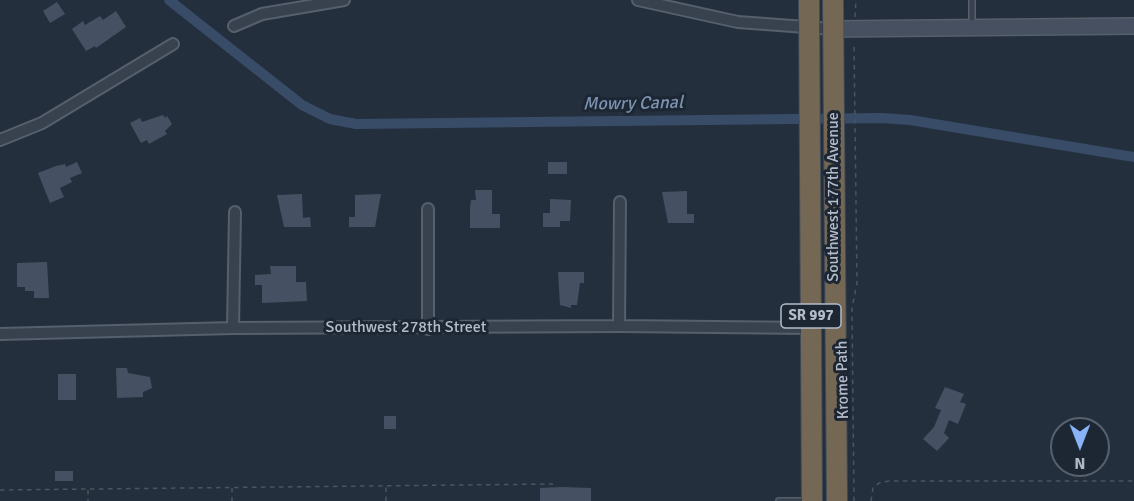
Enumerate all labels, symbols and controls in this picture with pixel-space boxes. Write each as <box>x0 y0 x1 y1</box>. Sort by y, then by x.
water label: Mowry Canal <box>583 92 683 116</box>
street label: Southwest 177th Avenue <box>824 112 844 282</box>
road number: SR 997 <box>781 304 841 328</box>
street label: Southwest 278th Street <box>326 318 486 338</box>
street label: Krome Path <box>833 340 853 420</box>
north arrow <box>1050 417 1110 477</box>
text: N <box>1074 453 1086 473</box>

